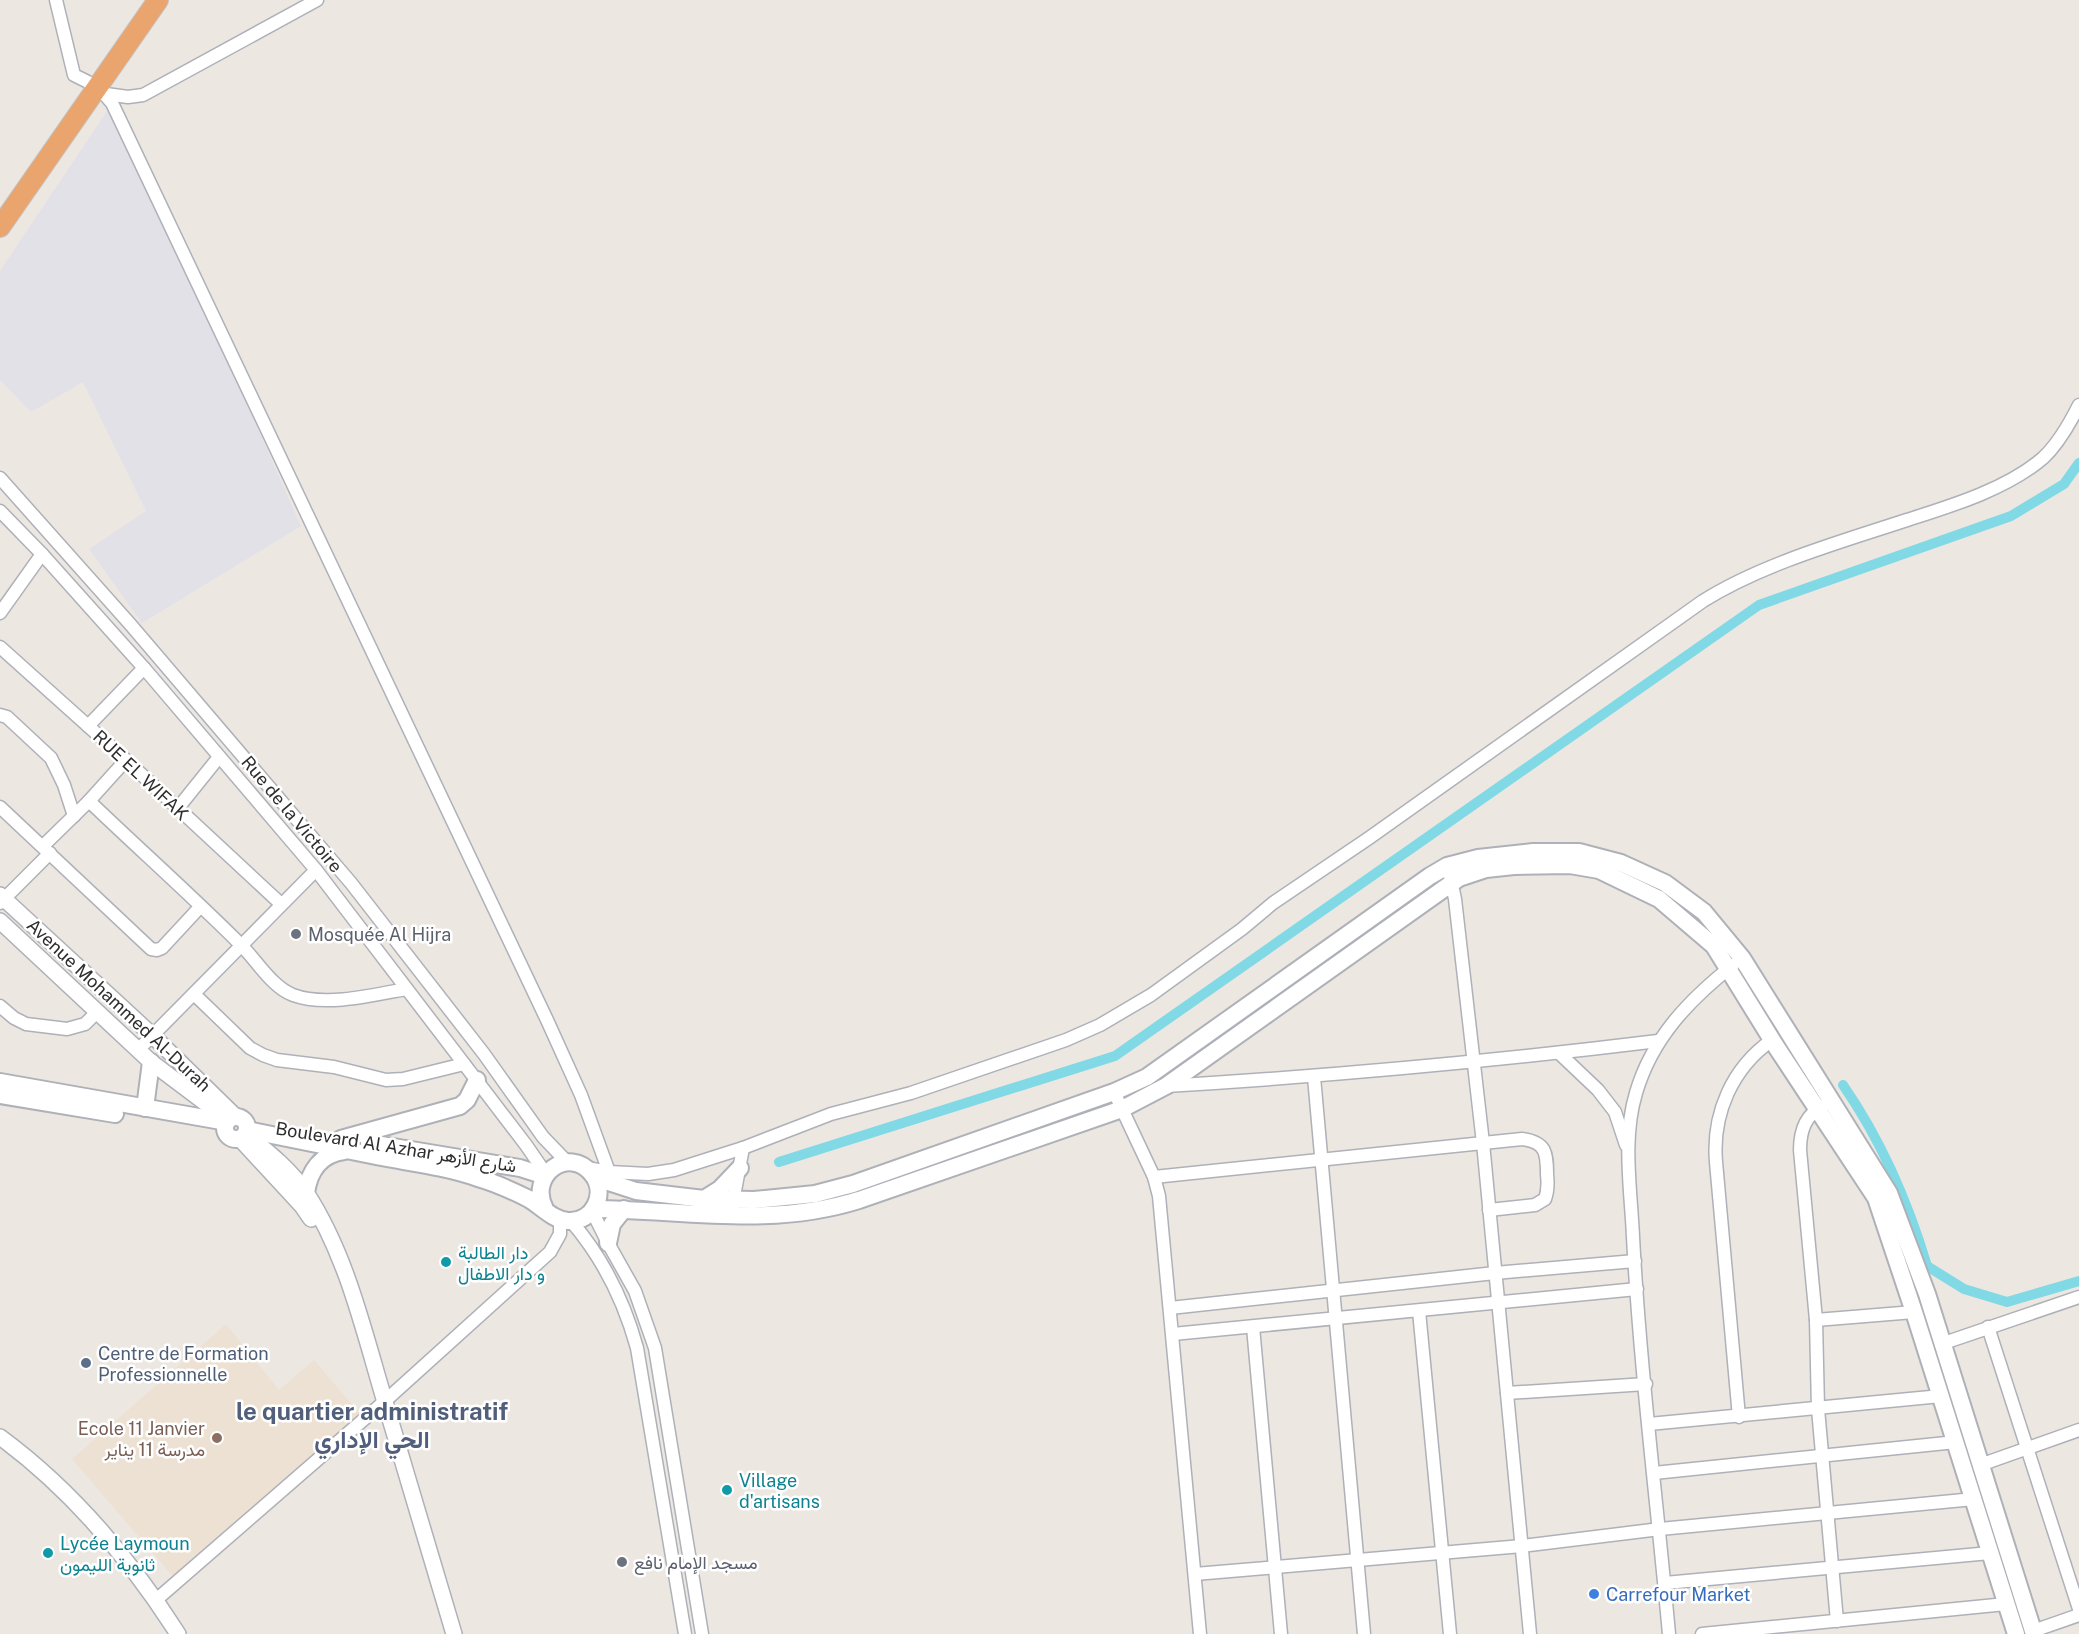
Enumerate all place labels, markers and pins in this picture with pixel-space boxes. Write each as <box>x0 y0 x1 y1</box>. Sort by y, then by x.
place label: Mosquée Al Hijra <box>308 924 451 945</box>
marker: Mosquée Al Hijra <box>289 927 303 941</box>
place label: دار الطالبة و دار الاطفال <box>458 1242 545 1285</box>
marker: دار الطالبة و دار الاطفال <box>439 1255 453 1269</box>
place label: Centre de Formation Professionnelle <box>98 1343 269 1385</box>
marker: Centre de Formation Professionnelle <box>79 1356 93 1370</box>
place label: Ecole 11 Janvier مدرسة 11 يناير <box>78 1418 205 1461</box>
marker: Ecole 11 Janvier مدرسة 11 يناير <box>210 1431 224 1445</box>
place label: Village d'artisans <box>739 1470 820 1512</box>
marker: Village d'artisans <box>720 1483 734 1497</box>
place label: Lycée Laymoun ثانوية الليمون <box>60 1533 190 1576</box>
marker: Lycée Laymoun ثانوية الليمون <box>41 1546 55 1560</box>
place label: مسجد الإمام نافع <box>634 1552 758 1575</box>
marker: مسجد الإمام نافع <box>615 1555 629 1569</box>
place label: Carrefour Market <box>1606 1584 1750 1605</box>
marker: Carrefour Market <box>1587 1587 1601 1601</box>

